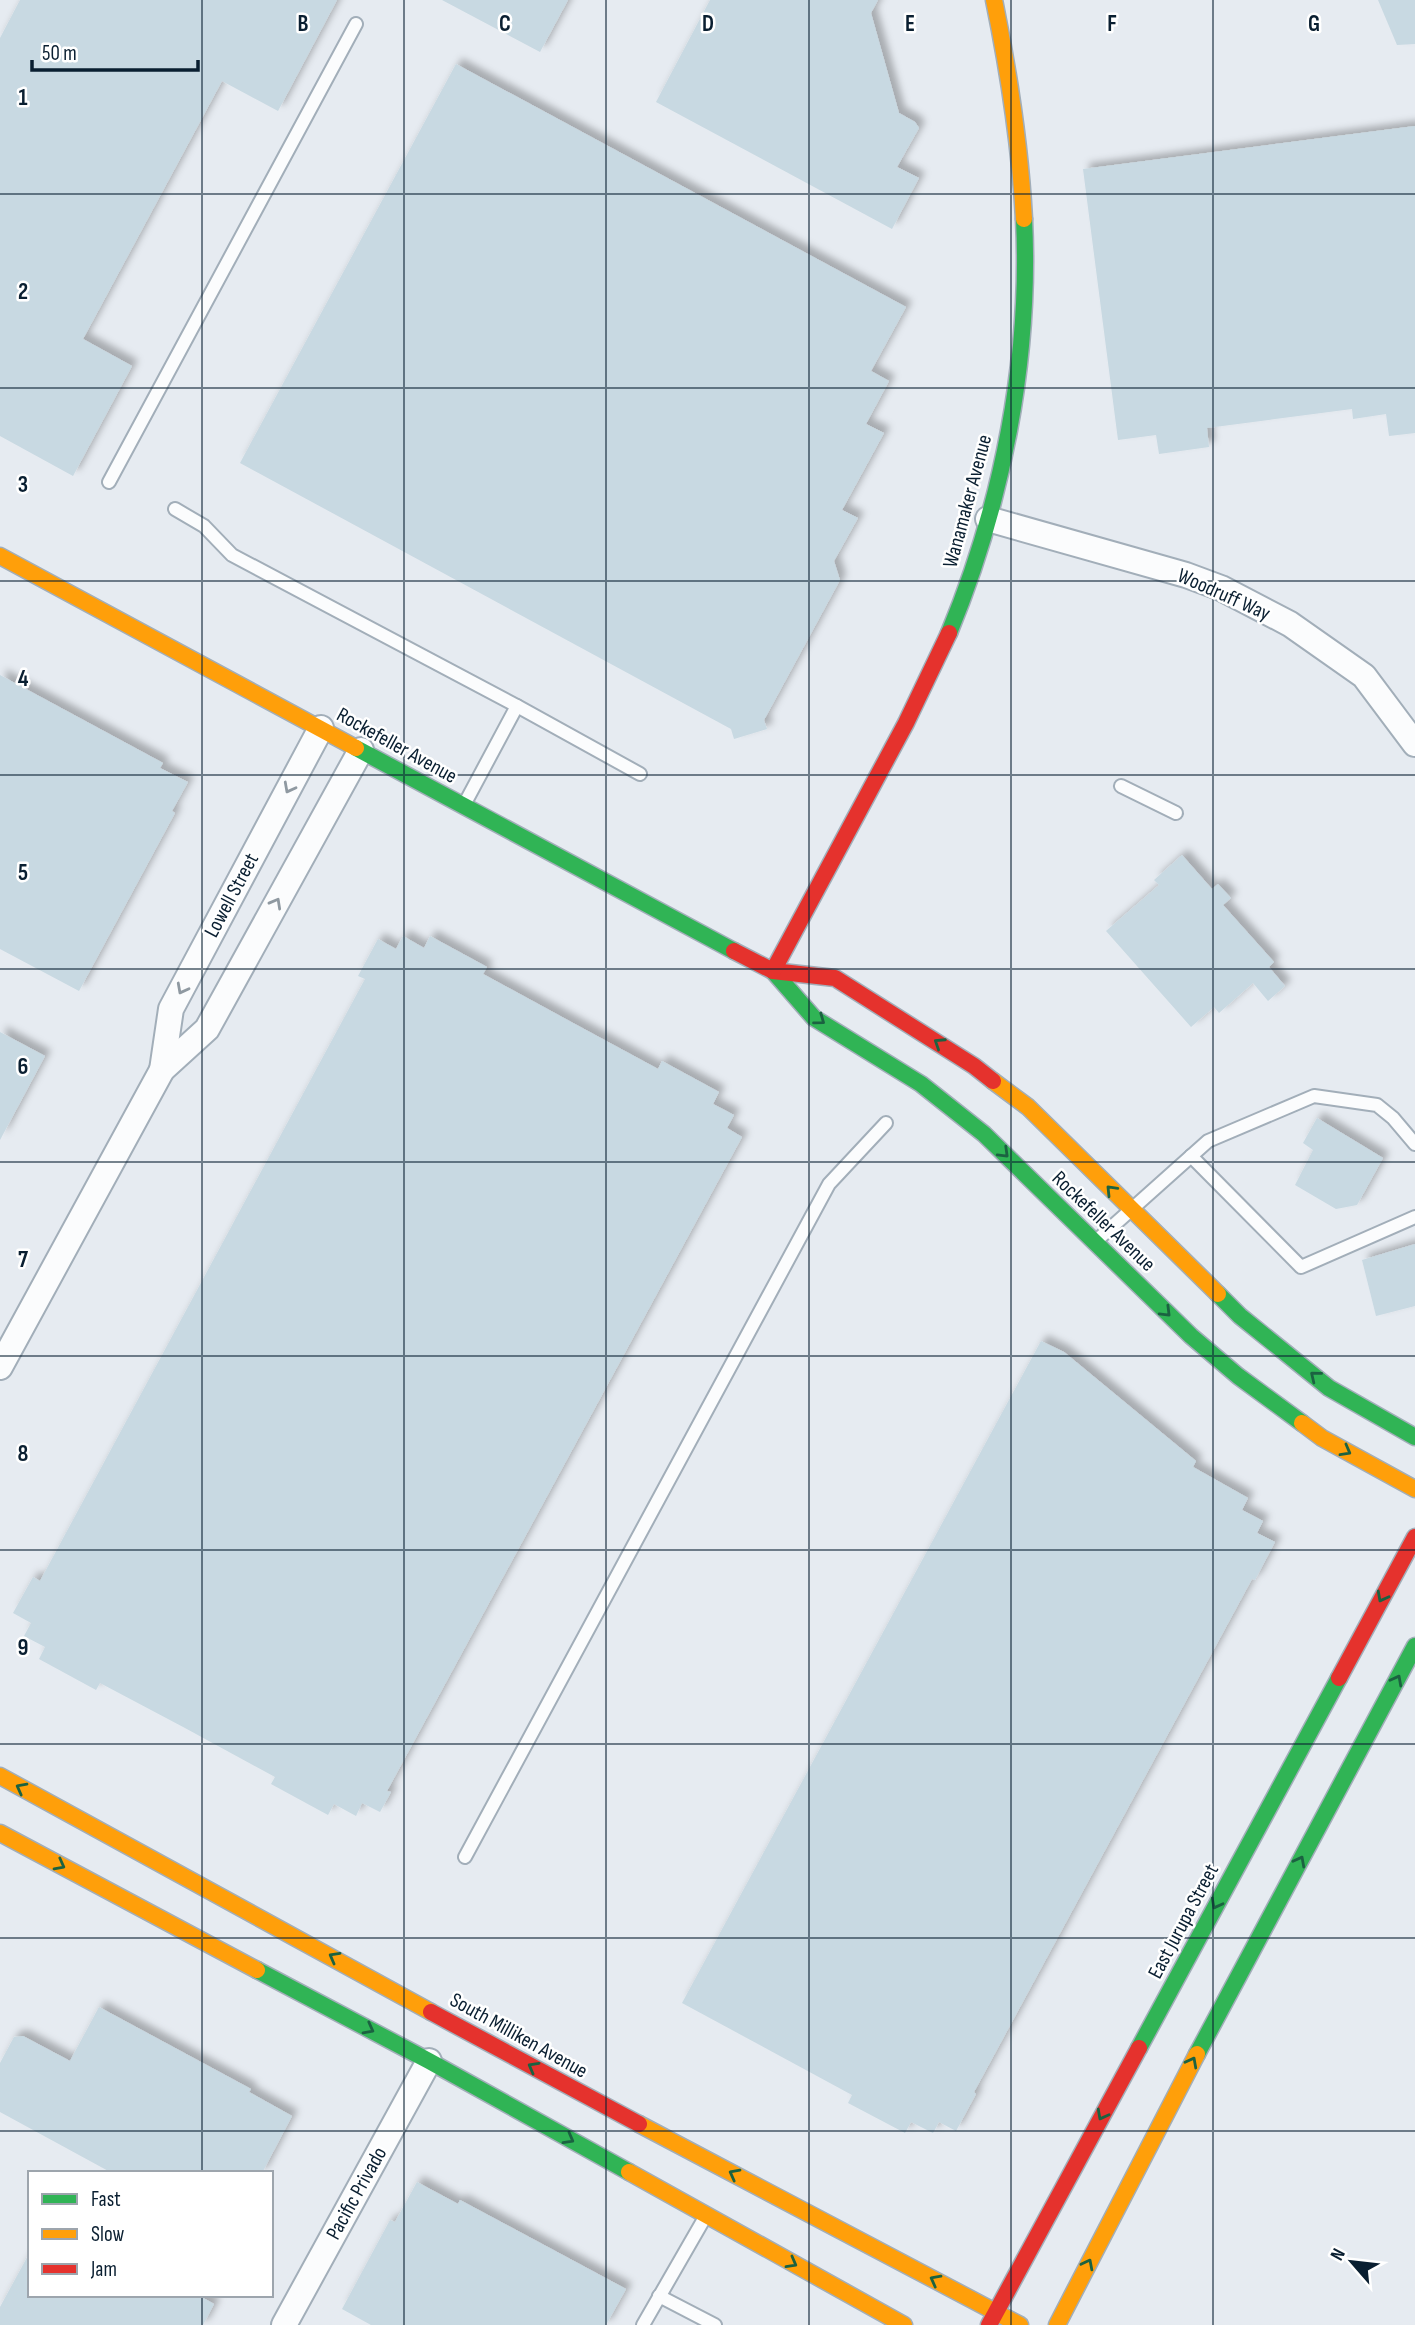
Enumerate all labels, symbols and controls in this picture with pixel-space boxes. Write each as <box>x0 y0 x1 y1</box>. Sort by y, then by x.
text: B <box>298 10 309 38</box>
text: C <box>499 10 511 38</box>
text: D <box>702 10 714 38</box>
text: E <box>905 10 915 38</box>
text: F <box>1107 10 1117 38</box>
text: G <box>1308 10 1320 38</box>
scale bar <box>32 28 198 72</box>
text: 50 m <box>42 41 77 66</box>
text: 1 <box>18 84 28 112</box>
text: 2 <box>18 278 28 306</box>
street label: Wanamaker Avenue <box>938 432 997 570</box>
text: 3 <box>18 471 28 499</box>
street label: Woodruff Way <box>1174 563 1274 626</box>
text: 4 <box>18 665 29 693</box>
street label: Rockefeller Avenue <box>332 702 461 789</box>
one-way arrow <box>284 781 297 793</box>
street label: Lowell Street <box>199 849 264 942</box>
text: 5 <box>18 859 28 887</box>
one-way arrow <box>268 898 281 910</box>
one-way arrow <box>176 981 190 994</box>
one-way arrow <box>812 1012 824 1024</box>
one-way arrow <box>934 1038 947 1051</box>
text: 6 <box>18 1053 28 1081</box>
one-way arrow <box>996 1144 1009 1157</box>
street label: Rockefeller Avenue <box>1047 1166 1160 1277</box>
one-way arrow <box>1107 1186 1119 1198</box>
text: 7 <box>18 1246 28 1274</box>
one-way arrow <box>1158 1304 1171 1317</box>
one-way arrow <box>1310 1372 1322 1385</box>
text: 8 <box>18 1440 29 1468</box>
one-way arrow <box>1338 1443 1351 1456</box>
one-way arrow <box>1377 1589 1391 1602</box>
text: 9 <box>18 1634 28 1662</box>
one-way arrow <box>1389 1675 1402 1687</box>
one-way arrow <box>16 1782 29 1796</box>
one-way arrow <box>1291 1856 1305 1869</box>
one-way arrow <box>53 1857 65 1870</box>
street label: East Jurupa Street <box>1143 1860 1224 1983</box>
one-way arrow <box>1211 1897 1224 1909</box>
one-way arrow <box>329 1952 341 1965</box>
street label: South Milliken Avenue <box>446 1987 592 2084</box>
one-way arrow <box>362 2021 374 2035</box>
one-way arrow <box>1184 2057 1198 2069</box>
one-way arrow <box>528 2062 541 2075</box>
one-way arrow <box>1096 2108 1110 2121</box>
one-way arrow <box>561 2130 574 2144</box>
street label: Pacific Privado <box>321 2143 392 2244</box>
one-way arrow <box>729 2169 741 2183</box>
legend <box>28 2171 273 2297</box>
text: Fast <box>91 2187 121 2212</box>
text: Slow <box>91 2222 125 2247</box>
north arrow <box>1317 2227 1387 2297</box>
text: N <box>1326 2245 1351 2265</box>
one-way arrow <box>784 2255 797 2268</box>
text: Jam <box>90 2257 117 2282</box>
one-way arrow <box>1080 2259 1093 2271</box>
one-way arrow <box>930 2275 942 2289</box>

